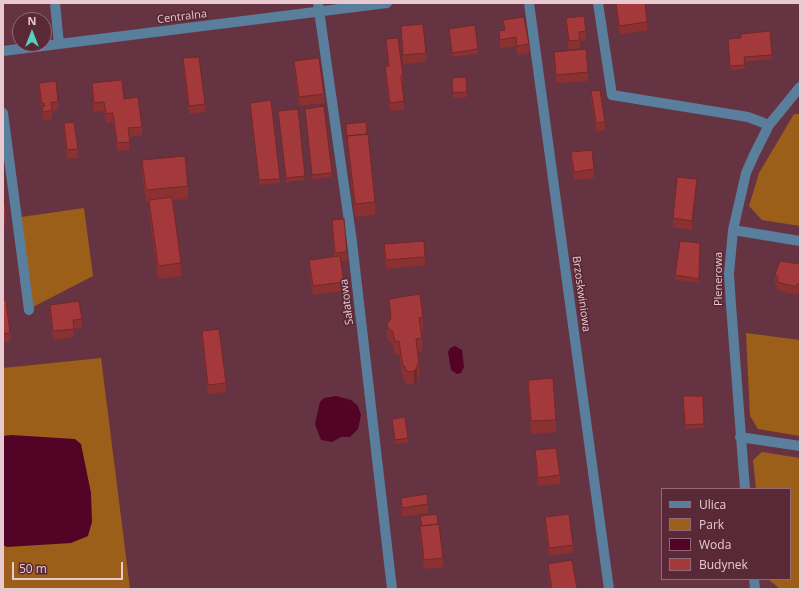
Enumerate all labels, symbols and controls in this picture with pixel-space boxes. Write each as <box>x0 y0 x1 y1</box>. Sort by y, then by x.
street label: Centralna <box>156 7 208 27</box>
north arrow <box>12 12 52 52</box>
text: N <box>28 13 36 28</box>
street label: Plenerowa <box>712 252 726 306</box>
street label: Brzoskwiniowa <box>569 255 593 333</box>
street label: Sałatowa <box>338 278 356 326</box>
legend <box>661 488 791 580</box>
text: Ulica <box>699 496 726 513</box>
text: Park <box>699 516 724 533</box>
text: Woda <box>699 536 731 553</box>
scale bar <box>14 554 125 580</box>
text: Budynek <box>699 556 748 573</box>
text: 50 m <box>19 560 47 577</box>

